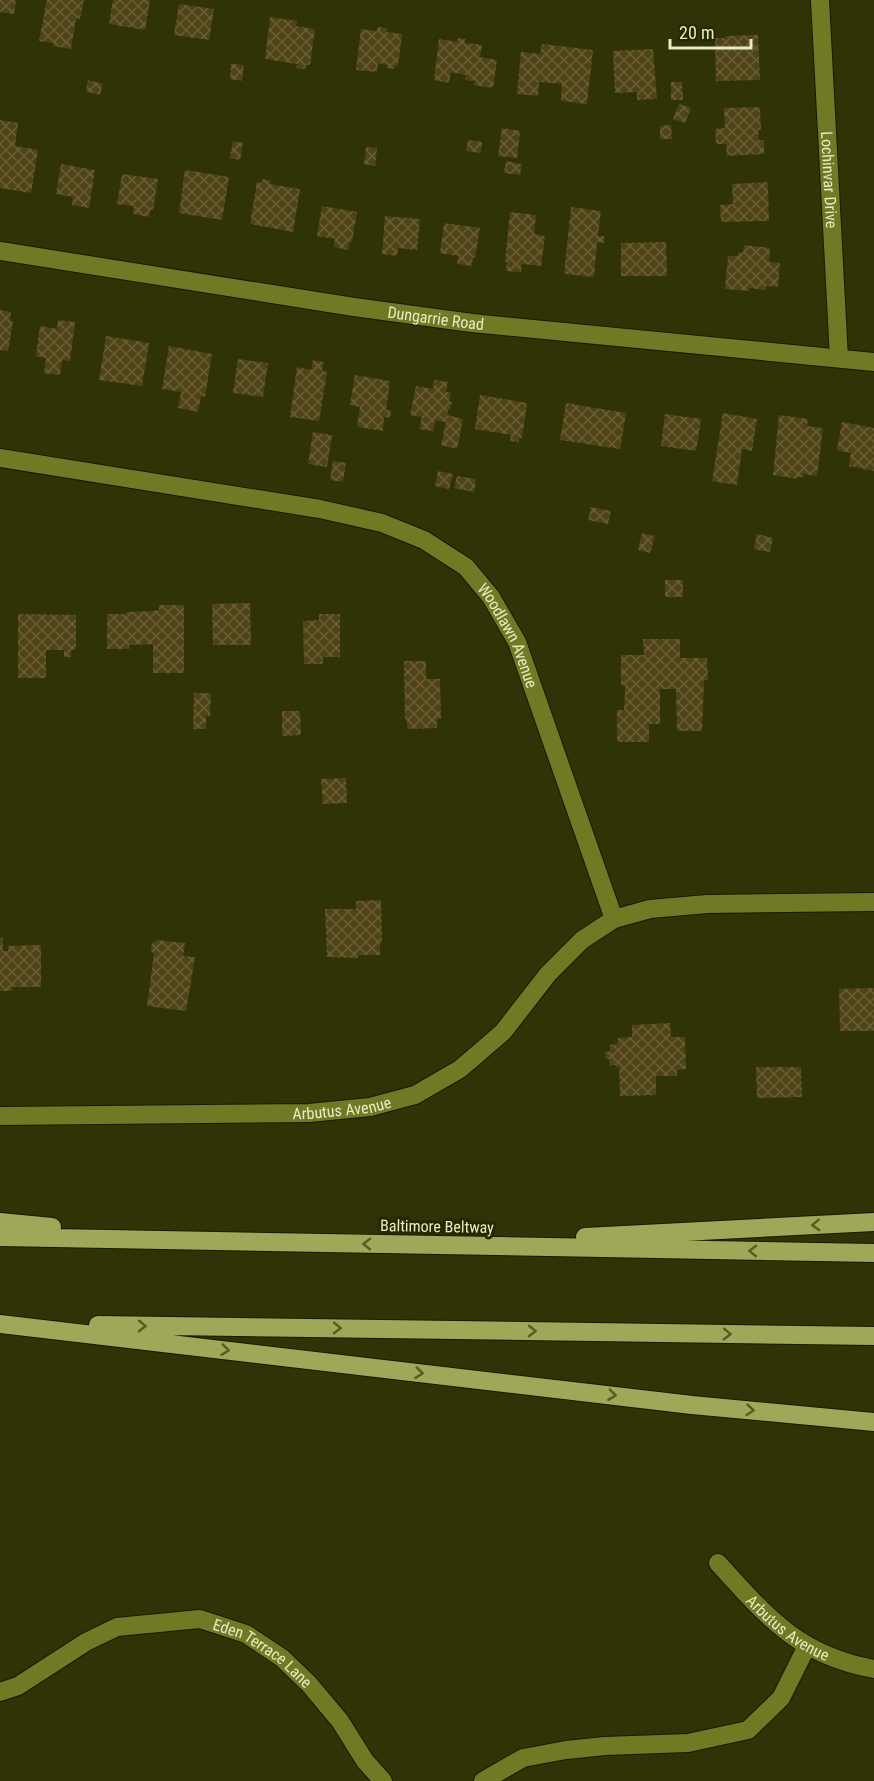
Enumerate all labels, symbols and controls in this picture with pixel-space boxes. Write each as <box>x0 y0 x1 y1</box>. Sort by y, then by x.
scale bar <box>670 12 751 50</box>
text: 20 m <box>679 22 714 43</box>
street label: Lochinvar Drive <box>817 131 841 229</box>
street label: Dungarrie Road <box>386 303 485 334</box>
street label: Woodlawn Avenue <box>473 579 541 690</box>
street label: Arbutus Avenue <box>292 1093 393 1123</box>
street label: Baltimore Beltway <box>380 1216 494 1237</box>
one-way arrow <box>811 1219 820 1232</box>
one-way arrow <box>362 1238 371 1250</box>
one-way arrow <box>748 1245 757 1257</box>
one-way arrow <box>138 1320 147 1332</box>
one-way arrow <box>333 1322 342 1335</box>
one-way arrow <box>528 1325 537 1337</box>
one-way arrow <box>723 1328 732 1340</box>
one-way arrow <box>220 1344 230 1356</box>
one-way arrow <box>414 1366 423 1379</box>
one-way arrow <box>608 1389 617 1401</box>
one-way arrow <box>745 1403 754 1416</box>
street label: Arbutus Avenue <box>742 1591 832 1665</box>
street label: Eden Terrace Lane <box>211 1615 316 1692</box>

